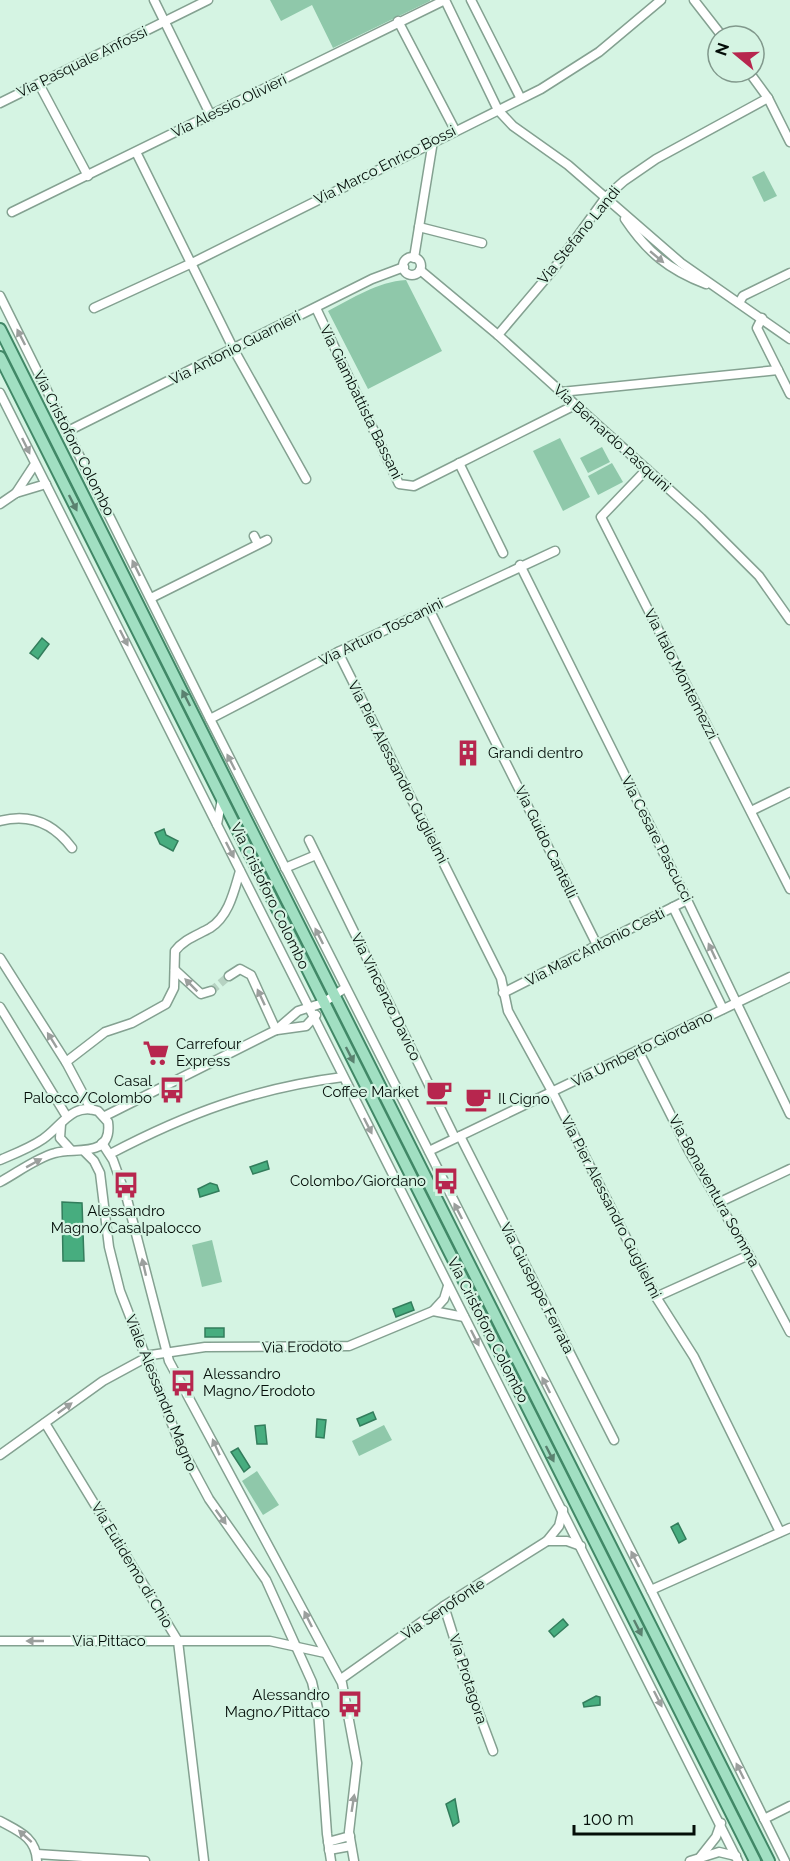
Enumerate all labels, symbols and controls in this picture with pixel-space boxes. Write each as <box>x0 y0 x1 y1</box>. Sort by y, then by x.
street label: Via Pasquale Anfossi <box>14 23 150 101</box>
north arrow <box>706 24 766 84</box>
text: N <box>711 40 733 58</box>
street label: Via Alessio Olivieri <box>169 70 289 142</box>
street label: Via Marco Enrico Bossi <box>311 121 459 209</box>
street label: Via Stefano Landi <box>534 182 624 288</box>
one-way arrow <box>649 251 665 264</box>
street label: Via Antonio Guarnieri <box>166 307 304 389</box>
street label: Via Giambattista Bassani <box>316 322 406 482</box>
one-way arrow <box>16 329 26 346</box>
street label: Via Cristoforo Colombo <box>29 367 119 519</box>
street label: Via Bernardo Pasquini <box>550 381 674 495</box>
one-way arrow <box>21 437 31 454</box>
one-way arrow <box>69 495 78 512</box>
one-way arrow <box>131 560 141 577</box>
street label: Via Arturo Toscanini <box>316 594 446 670</box>
street label: Via Italo Montemezzi <box>640 606 722 742</box>
one-way arrow <box>119 630 128 647</box>
street label: Via Pier Alessandro Guglielmi <box>344 678 452 866</box>
one-way arrow <box>181 690 190 707</box>
building icon: Grandi dentro <box>453 738 483 768</box>
place label: Grandi dentro <box>488 744 583 762</box>
one-way arrow <box>227 753 237 771</box>
street label: Via Cesare Pascucci <box>617 773 697 905</box>
street label: Via Guido Cantelli <box>511 783 581 901</box>
street label: Via Cristoforo Colombo <box>227 820 313 972</box>
one-way arrow <box>225 842 235 859</box>
street label: Via Marc'Antonio Cesti <box>522 904 668 990</box>
one-way arrow <box>314 928 324 945</box>
street label: Via Vincenzo Davico <box>347 930 425 1064</box>
one-way arrow <box>707 943 716 960</box>
one-way arrow <box>185 979 199 993</box>
one-way arrow <box>256 988 265 1005</box>
street label: Via Umberto Giordano <box>569 1007 715 1091</box>
one-way arrow <box>46 1032 57 1048</box>
place label: Carrefour Express <box>176 1035 242 1070</box>
supermarket icon: Carrefour Express <box>141 1038 171 1068</box>
one-way arrow <box>345 1046 354 1063</box>
place label: Casal Palocco/Colombo <box>23 1072 153 1107</box>
bus stop icon: Casal Palocco/Colombo <box>157 1075 187 1105</box>
cafe icon: Coffee Market <box>424 1077 454 1107</box>
place label: Coffee Market <box>322 1083 419 1101</box>
cafe icon: Il Cigno <box>463 1084 493 1114</box>
place label: Il Cigno <box>498 1090 550 1108</box>
street label: Via Bonaventura Somma <box>665 1112 763 1270</box>
street label: Via Pier Alessandro Guglielmi <box>557 1113 665 1301</box>
one-way arrow <box>364 1118 373 1135</box>
one-way arrow <box>26 1158 43 1168</box>
bus stop icon: Colombo/Giordano <box>431 1166 461 1196</box>
bus stop icon: Alessandro Magno/Casalpalocco <box>111 1170 141 1200</box>
place label: Colombo/Giordano <box>290 1172 426 1190</box>
place label: Alessandro Magno/Casalpalocco <box>51 1202 201 1237</box>
one-way arrow <box>453 1203 462 1220</box>
street label: Via Giuseppe Ferrata <box>496 1220 578 1356</box>
street label: Via Cristoforo Colombo <box>443 1254 533 1406</box>
one-way arrow <box>139 1258 149 1277</box>
street label: Viale Alessandro Magno <box>121 1312 201 1474</box>
one-way arrow <box>470 1330 480 1347</box>
street label: Via Erodoto <box>262 1337 342 1357</box>
place label: Alessandro Magno/Erodoto <box>203 1365 315 1400</box>
bus stop icon: Alessandro Magno/Erodoto <box>168 1368 198 1398</box>
one-way arrow <box>541 1376 551 1393</box>
one-way arrow <box>56 1402 72 1414</box>
one-way arrow <box>212 1438 221 1455</box>
one-way arrow <box>546 1446 555 1463</box>
street label: Via Eutidemo di Chio <box>87 1499 177 1631</box>
one-way arrow <box>215 1509 227 1525</box>
one-way arrow <box>630 1550 640 1567</box>
street label: Via Senofonte <box>398 1574 488 1644</box>
one-way arrow <box>303 1610 312 1627</box>
one-way arrow <box>633 1620 643 1637</box>
street label: Via Pittaco <box>72 1632 146 1650</box>
street label: Via Protagora <box>445 1632 491 1726</box>
one-way arrow <box>26 1636 45 1646</box>
place label: Alessandro Magno/Pittaco <box>225 1686 330 1721</box>
bus stop icon: Alessandro Magno/Pittaco <box>335 1689 365 1719</box>
one-way arrow <box>653 1691 663 1708</box>
one-way arrow <box>736 1762 746 1780</box>
one-way arrow <box>348 1794 357 1813</box>
scale bar <box>574 1798 694 1836</box>
text: 100 m <box>583 1808 634 1829</box>
one-way arrow <box>17 1829 32 1843</box>

